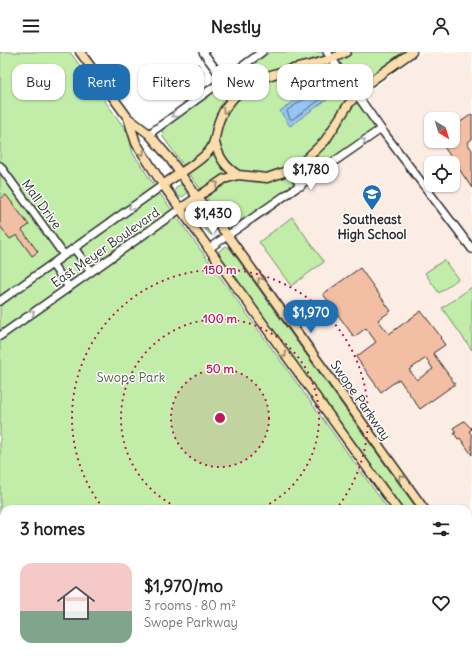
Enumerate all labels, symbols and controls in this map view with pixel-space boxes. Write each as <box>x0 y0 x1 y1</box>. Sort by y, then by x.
icon: menu <box>20 15 42 37</box>
text: Nestly <box>211 15 261 38</box>
icon: person <box>430 15 452 37</box>
chip: Buy <box>12 64 65 100</box>
chip: Rent <box>73 64 130 100</box>
chip: Filters <box>138 64 204 100</box>
chip: New <box>212 64 269 100</box>
chip: Apartment <box>277 64 373 100</box>
one-way arrow <box>222 107 229 114</box>
one-way arrow <box>171 111 178 118</box>
north arrow <box>424 112 460 148</box>
map controls <box>424 112 460 192</box>
one-way arrow <box>359 139 366 146</box>
one-way arrow <box>138 149 145 156</box>
button: locate <box>424 156 460 192</box>
pin: $1,780 <box>278 157 344 191</box>
text: $1,780 <box>292 161 330 178</box>
street label: Mall Drive <box>18 176 65 233</box>
one-way arrow <box>212 181 219 188</box>
school or university icon: Southeast High School <box>361 183 383 211</box>
pin: $1,430 <box>180 201 246 235</box>
one-way arrow <box>128 202 135 210</box>
street label: East Meyer Boulevard <box>48 203 163 291</box>
text: $1,430 <box>194 205 232 222</box>
place label: Southeast High School <box>338 211 407 243</box>
text: 150 m <box>204 262 237 277</box>
one-way arrow <box>258 278 265 285</box>
pin: $1,970 <box>278 300 344 334</box>
text: $1,970 <box>292 304 330 321</box>
one-way arrow <box>27 311 34 318</box>
text: 100 m <box>203 311 237 326</box>
one-way arrow <box>279 350 286 357</box>
street label: Swope Parkway <box>327 357 394 444</box>
text: 50 m <box>206 361 235 376</box>
park label: Swope Park <box>97 369 166 386</box>
centre of rings <box>213 411 227 425</box>
one-way arrow <box>399 475 406 482</box>
text: 3 homes <box>20 518 85 540</box>
icon: filters <box>430 518 452 540</box>
text: $1,970/mo <box>144 575 223 597</box>
icon: home <box>52 579 100 627</box>
icon: heart <box>430 592 452 614</box>
text: 3 rooms · 80 m² <box>144 597 236 614</box>
text: Swope Parkway <box>144 614 238 631</box>

